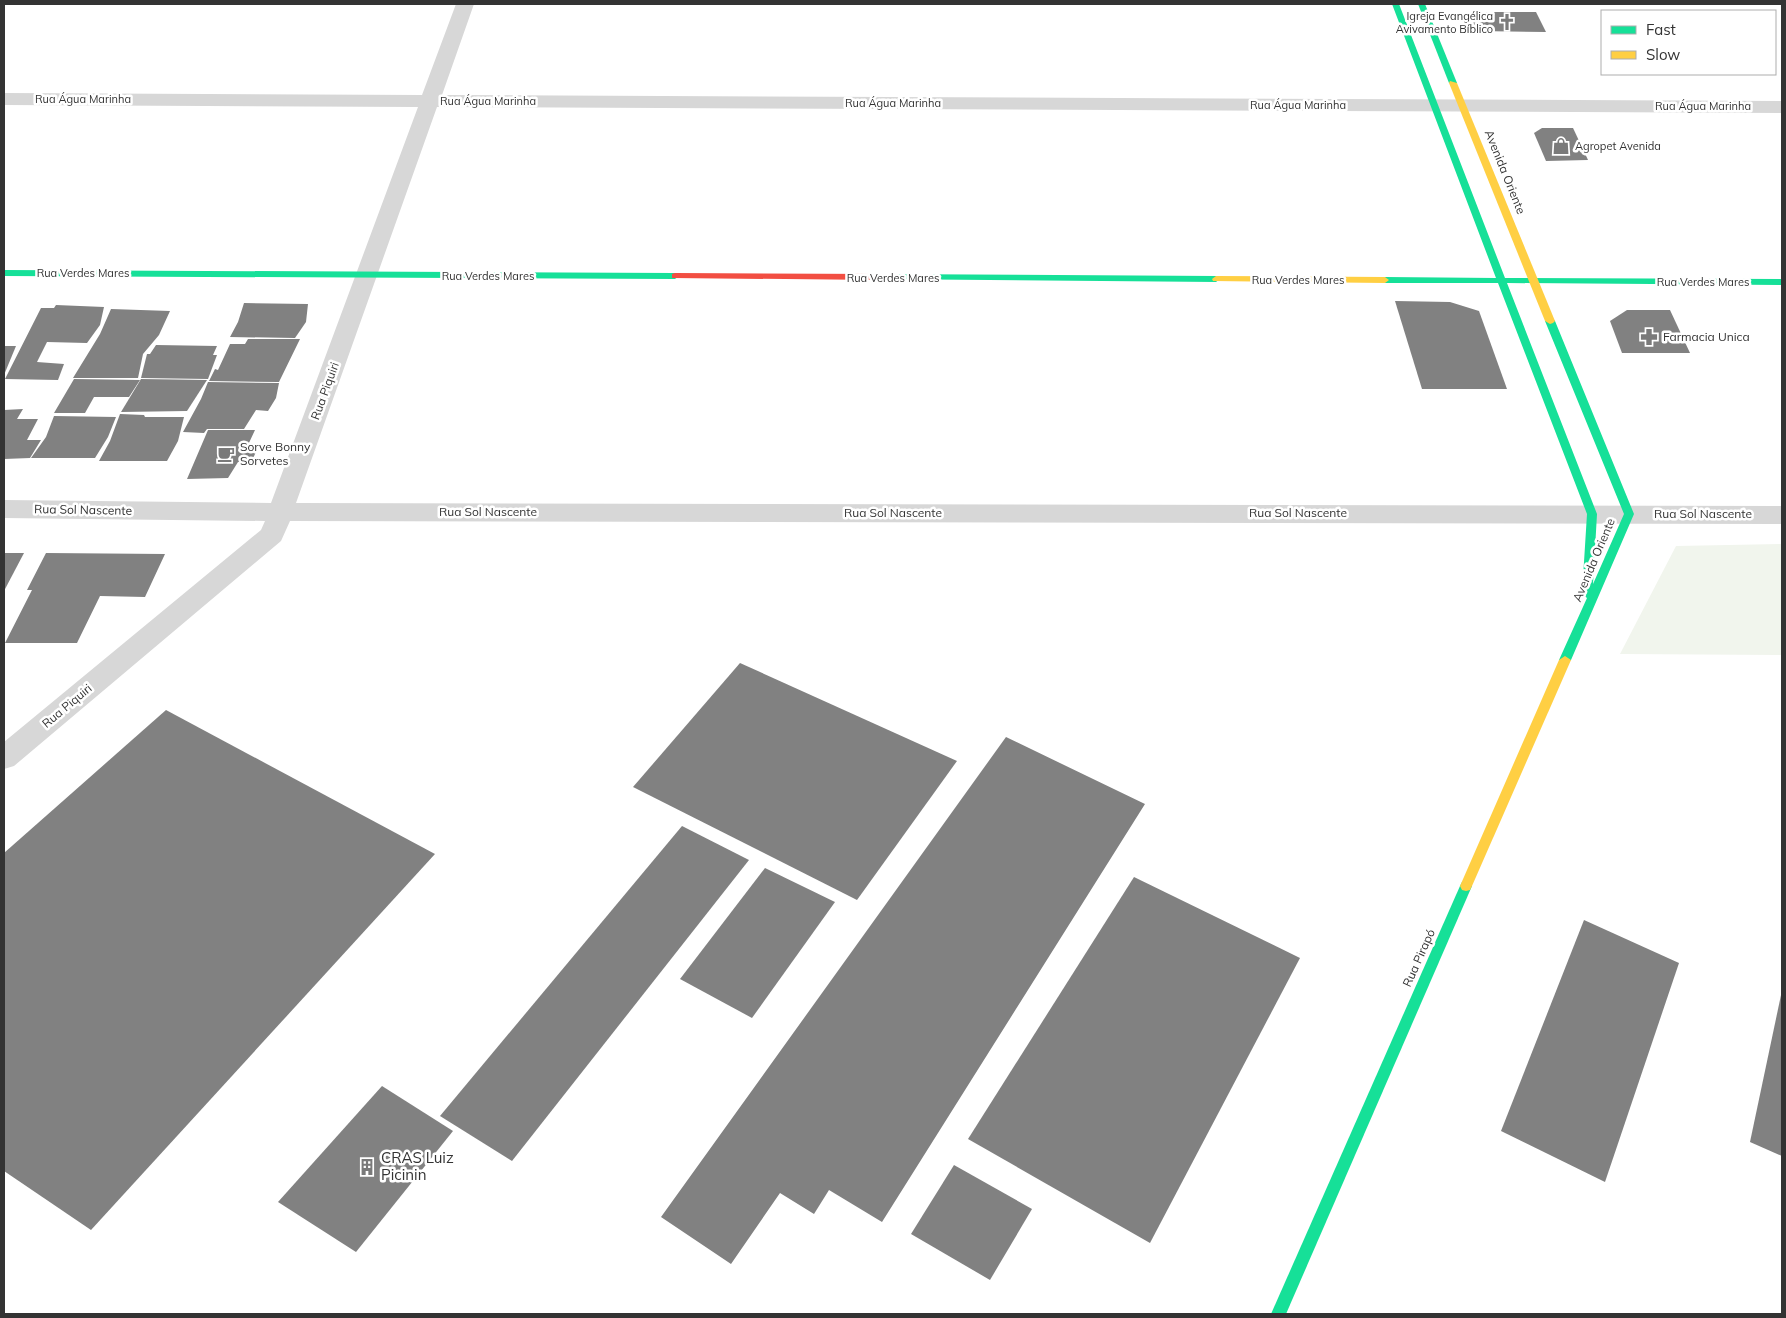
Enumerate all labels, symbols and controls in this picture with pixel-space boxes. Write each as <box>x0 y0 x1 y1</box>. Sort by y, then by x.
place label: Igreja Evangélica Avivamento Bíblico <box>1396 9 1493 36</box>
legend <box>1601 10 1776 75</box>
church icon: Igreja Evangélica Avivamento Bíblico <box>1497 12 1517 32</box>
text: Fast <box>1646 20 1676 39</box>
text: Slow <box>1646 45 1680 64</box>
street label: Rua Água Marinha <box>35 92 131 106</box>
street label: Rua Água Marinha <box>440 94 536 108</box>
street label: Rua Água Marinha <box>845 96 941 110</box>
street label: Rua Água Marinha <box>1250 98 1346 112</box>
street label: Rua Água Marinha <box>1655 99 1751 113</box>
street label: Avenida Oriente <box>1482 128 1529 216</box>
shop icon: Agropet Avenida <box>1551 136 1571 156</box>
place label: Agropet Avenida <box>1575 139 1661 153</box>
street label: Rua Verdes Mares <box>37 266 129 280</box>
street label: Rua Verdes Mares <box>442 269 534 283</box>
street label: Rua Verdes Mares <box>847 271 939 285</box>
street label: Rua Verdes Mares <box>1252 273 1344 287</box>
street label: Rua Verdes Mares <box>1657 275 1749 289</box>
pharmacy icon: Farmacia Unica <box>1639 327 1659 347</box>
place label: Farmacia Unica <box>1663 329 1750 344</box>
street label: Rua Piquiri <box>307 360 342 422</box>
place label: Sorve Bonny Sorvetes <box>240 439 311 468</box>
cafe icon: Sorve Bonny Sorvetes <box>216 444 236 464</box>
street label: Rua Sol Nascente <box>34 501 132 518</box>
street label: Rua Sol Nascente <box>439 504 537 519</box>
street label: Rua Sol Nascente <box>844 505 942 520</box>
street label: Rua Sol Nascente <box>1249 505 1347 520</box>
street label: Rua Sol Nascente <box>1654 506 1752 521</box>
street label: Avenida Oriente <box>1569 516 1618 604</box>
street label: Rua Piquiri <box>39 680 95 731</box>
street label: Rua Pirapó <box>1399 926 1438 989</box>
place label: CRAS Luiz Picinin <box>381 1148 454 1184</box>
building icon: CRAS Luiz Picinin <box>357 1157 377 1177</box>

